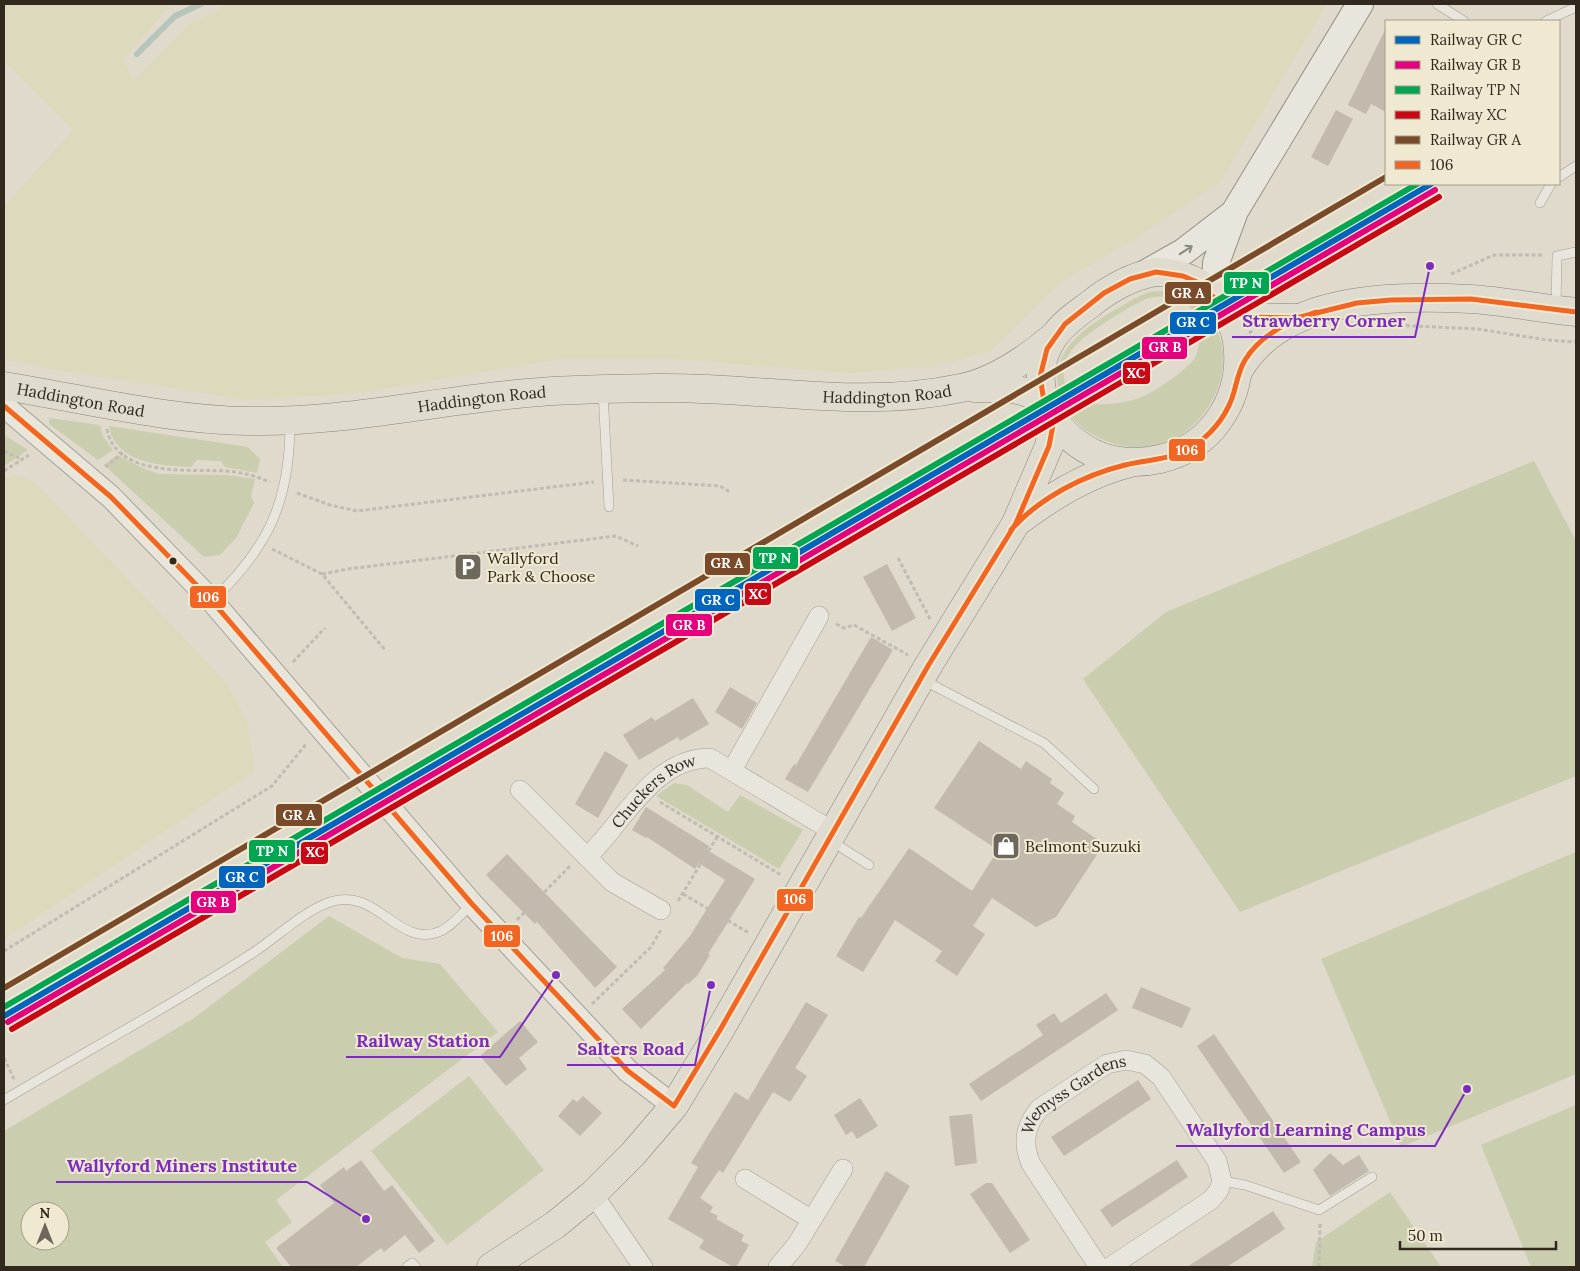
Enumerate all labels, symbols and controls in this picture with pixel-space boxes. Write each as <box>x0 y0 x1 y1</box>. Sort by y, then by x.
legend <box>1385 20 1560 185</box>
text: Railway GR C <box>1430 30 1522 49</box>
text: Railway GR B <box>1430 55 1521 74</box>
text: Railway TP N <box>1430 80 1521 99</box>
text: Railway XC <box>1430 105 1507 124</box>
text: Railway GR A <box>1430 130 1521 149</box>
text: 106 <box>1430 155 1453 174</box>
one-way arrow <box>1179 245 1193 255</box>
line badge: TP N <box>1223 271 1270 295</box>
text: TP N <box>1230 274 1262 292</box>
line badge: GR A <box>1164 281 1212 305</box>
text: GR A <box>1171 284 1205 302</box>
callout: Strawberry Corner <box>1232 304 1415 337</box>
text: Strawberry Corner <box>1242 309 1406 332</box>
line badge: GR C <box>1169 311 1217 335</box>
text: GR C <box>1176 313 1210 331</box>
line badge: GR B <box>1141 336 1188 360</box>
text: GR B <box>1148 338 1182 356</box>
line badge: XC <box>1122 361 1151 385</box>
text: XC <box>1127 364 1146 382</box>
street label: Haddington Road <box>15 378 147 421</box>
street label: Haddington Road <box>822 380 954 407</box>
street label: Haddington Road <box>416 381 547 417</box>
line badge: 106 <box>1168 438 1206 462</box>
text: 106 <box>1176 441 1198 459</box>
line badge: TP N <box>752 546 799 570</box>
place label: Wallyford Park & Choose <box>487 548 596 586</box>
text: TP N <box>759 549 791 567</box>
parking icon: Wallyford Park & Choose <box>453 552 483 582</box>
line badge: GR A <box>704 552 751 576</box>
text: GR A <box>710 554 744 572</box>
unlabelled marker <box>168 556 178 566</box>
line badge: XC <box>744 582 772 606</box>
line badge: 106 <box>189 585 227 609</box>
text: XC <box>749 585 768 603</box>
text: 106 <box>197 588 219 606</box>
line badge: GR C <box>694 588 741 612</box>
text: GR C <box>701 591 735 609</box>
line badge: GR B <box>665 613 713 637</box>
text: GR B <box>672 616 706 634</box>
street label: Chuckers Row <box>607 750 698 832</box>
line badge: GR A <box>275 803 323 827</box>
text: GR A <box>282 806 316 824</box>
shop icon: Belmont Suzuki <box>991 831 1021 861</box>
place label: Belmont Suzuki <box>1025 836 1141 856</box>
line badge: TP N <box>248 839 296 863</box>
line badge: XC <box>300 841 329 865</box>
text: TP N <box>256 842 288 860</box>
text: XC <box>306 843 325 861</box>
line badge: GR C <box>218 865 266 889</box>
text: GR C <box>225 868 259 886</box>
line badge: 106 <box>776 888 814 912</box>
line badge: GR B <box>190 890 237 914</box>
text: 106 <box>784 890 806 908</box>
text: GR B <box>196 893 230 911</box>
line badge: 106 <box>483 924 521 948</box>
text: 106 <box>491 927 513 945</box>
callout: Railway Station <box>346 1024 500 1057</box>
text: Railway Station <box>356 1029 490 1052</box>
callout: Salters Road <box>567 1032 695 1065</box>
text: Salters Road <box>577 1037 685 1060</box>
street label: Wemyss Gardens <box>1017 1050 1128 1137</box>
callout: Wallyford Learning Campus <box>1176 1113 1435 1146</box>
text: Wallyford Learning Campus <box>1186 1118 1426 1141</box>
callout: Wallyford Miners Institute <box>56 1149 307 1182</box>
text: Wallyford Miners Institute <box>67 1154 298 1177</box>
north arrow <box>20 1201 70 1251</box>
text: N <box>40 1204 51 1222</box>
scale bar <box>1400 1218 1556 1250</box>
text: 50 m <box>1408 1226 1443 1245</box>

